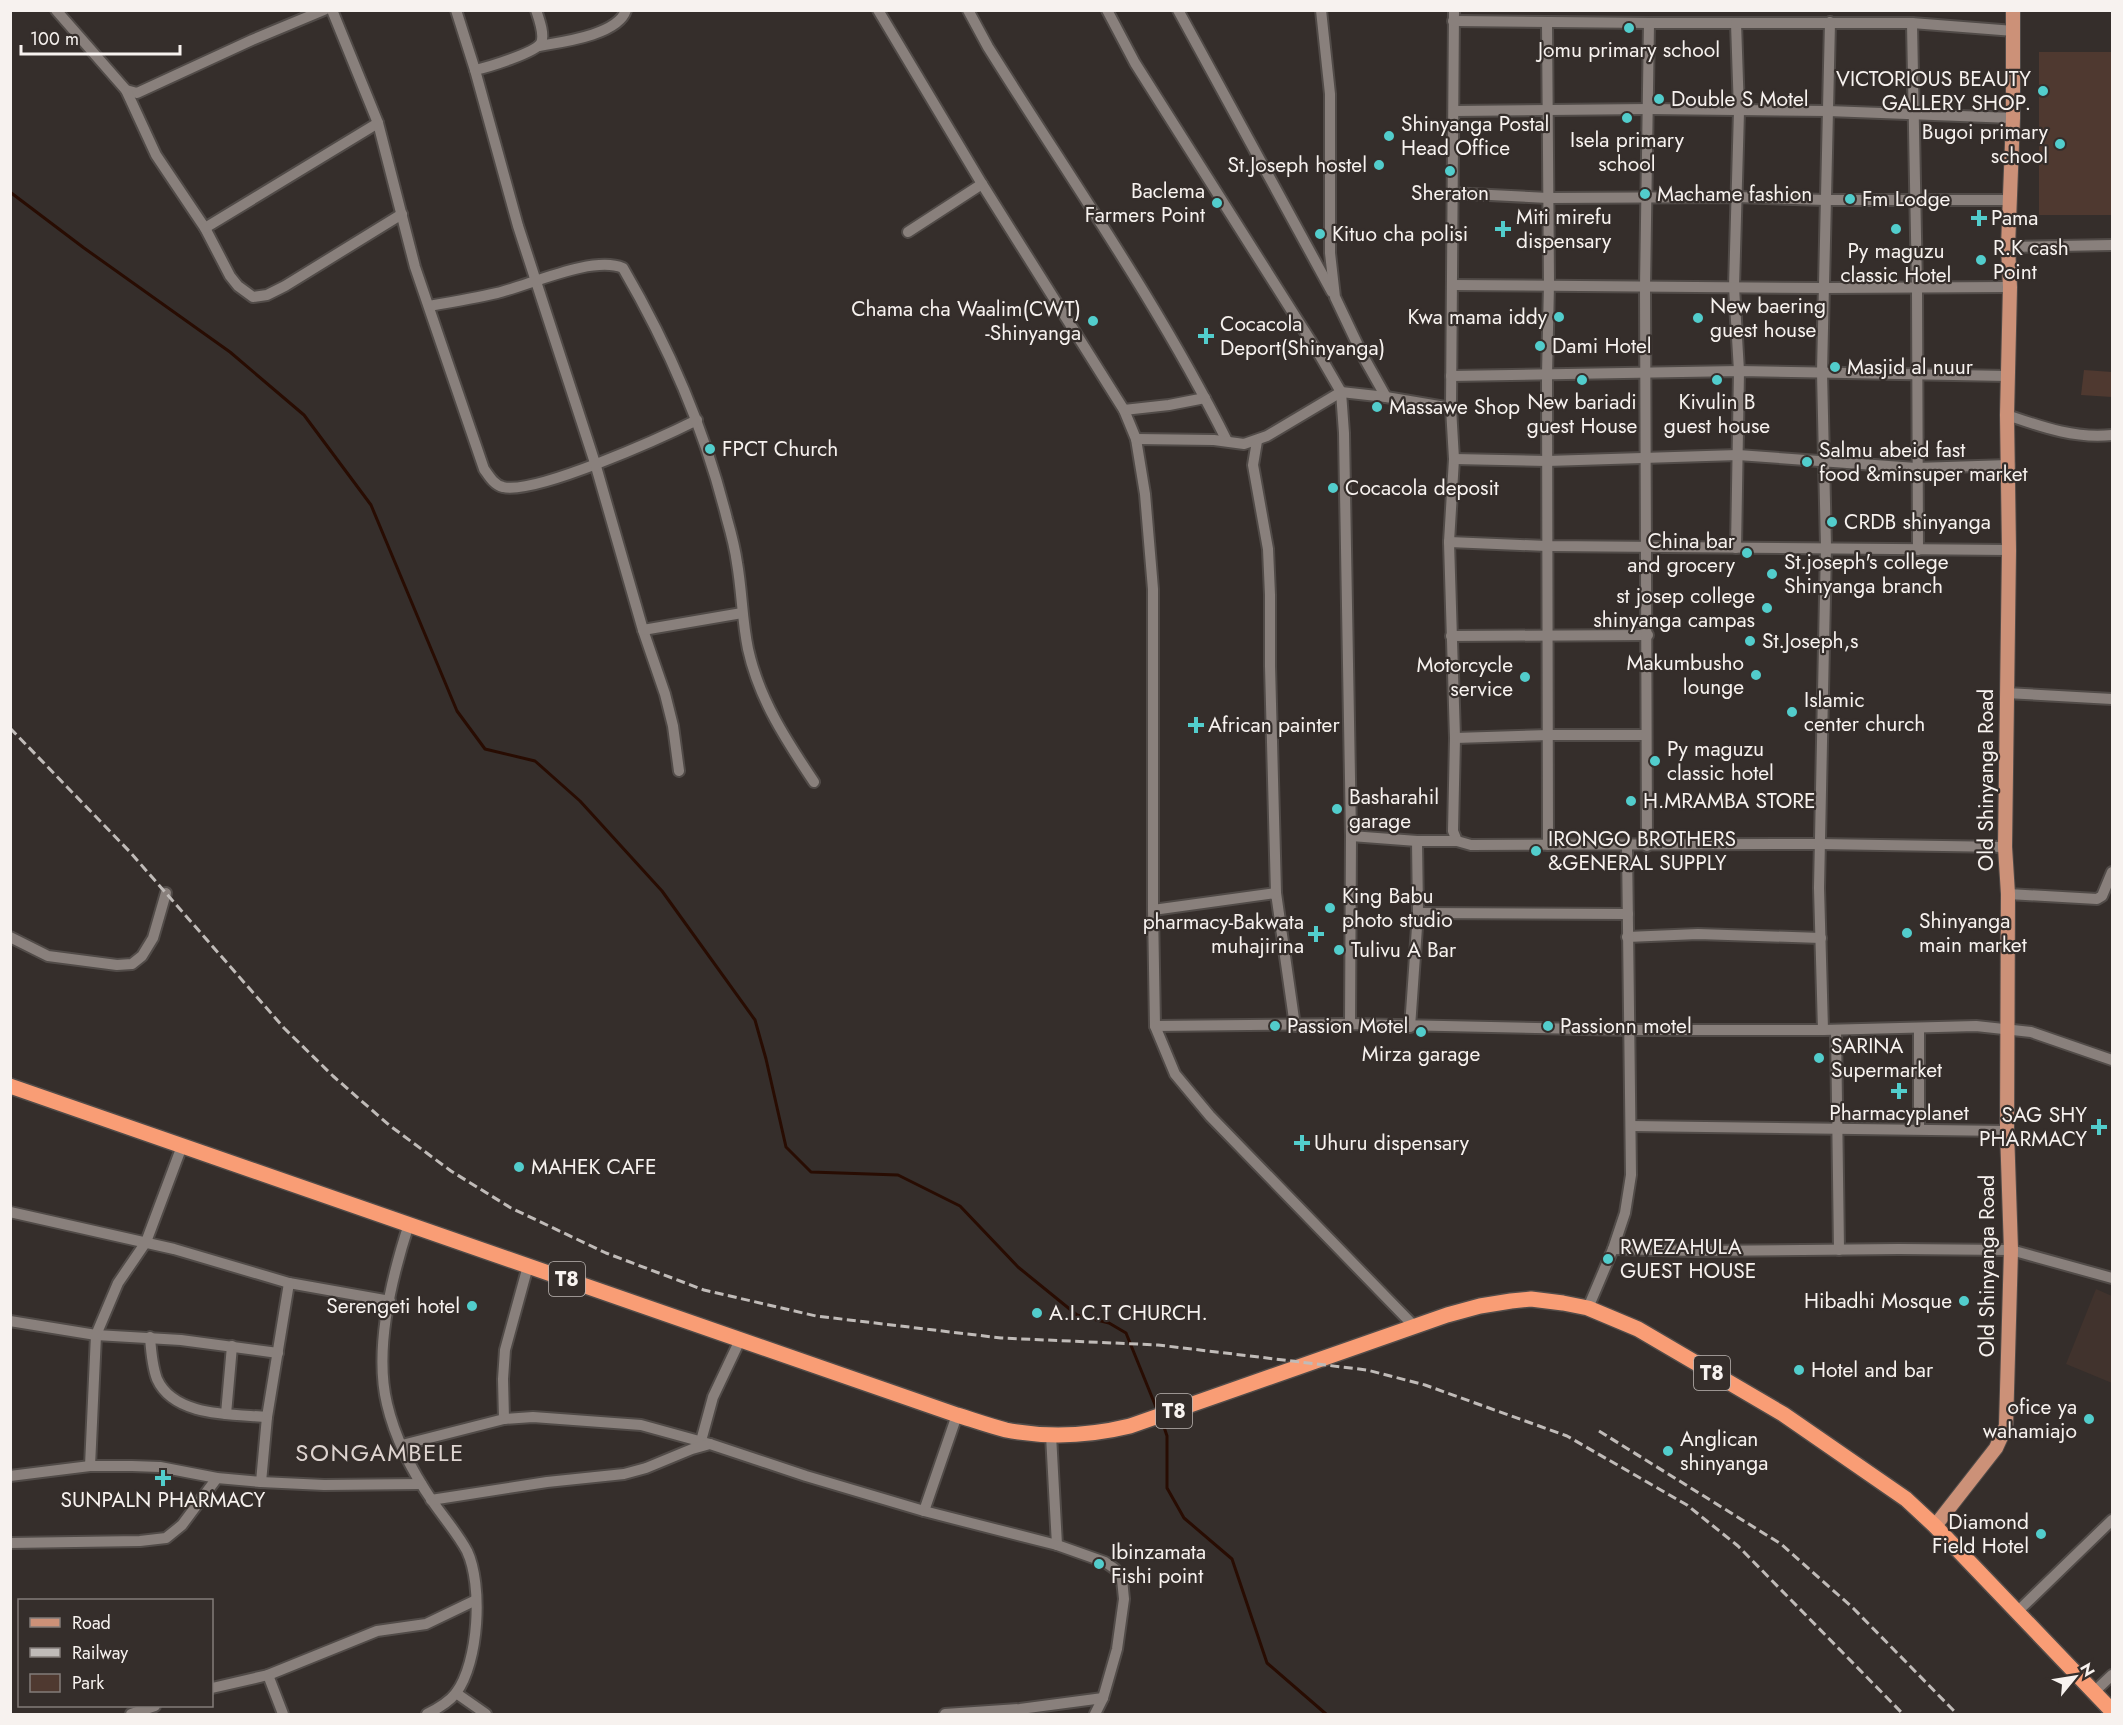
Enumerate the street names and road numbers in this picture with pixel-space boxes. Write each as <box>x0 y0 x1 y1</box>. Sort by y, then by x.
street label: Old Shinyanga Road <box>1971 689 2001 871</box>
street label: Old Shinyanga Road <box>1972 1175 2002 1357</box>
road number: T8 <box>549 1262 585 1296</box>
road number: T8 <box>1694 1356 1730 1390</box>
road number: T8 <box>1156 1394 1192 1428</box>

